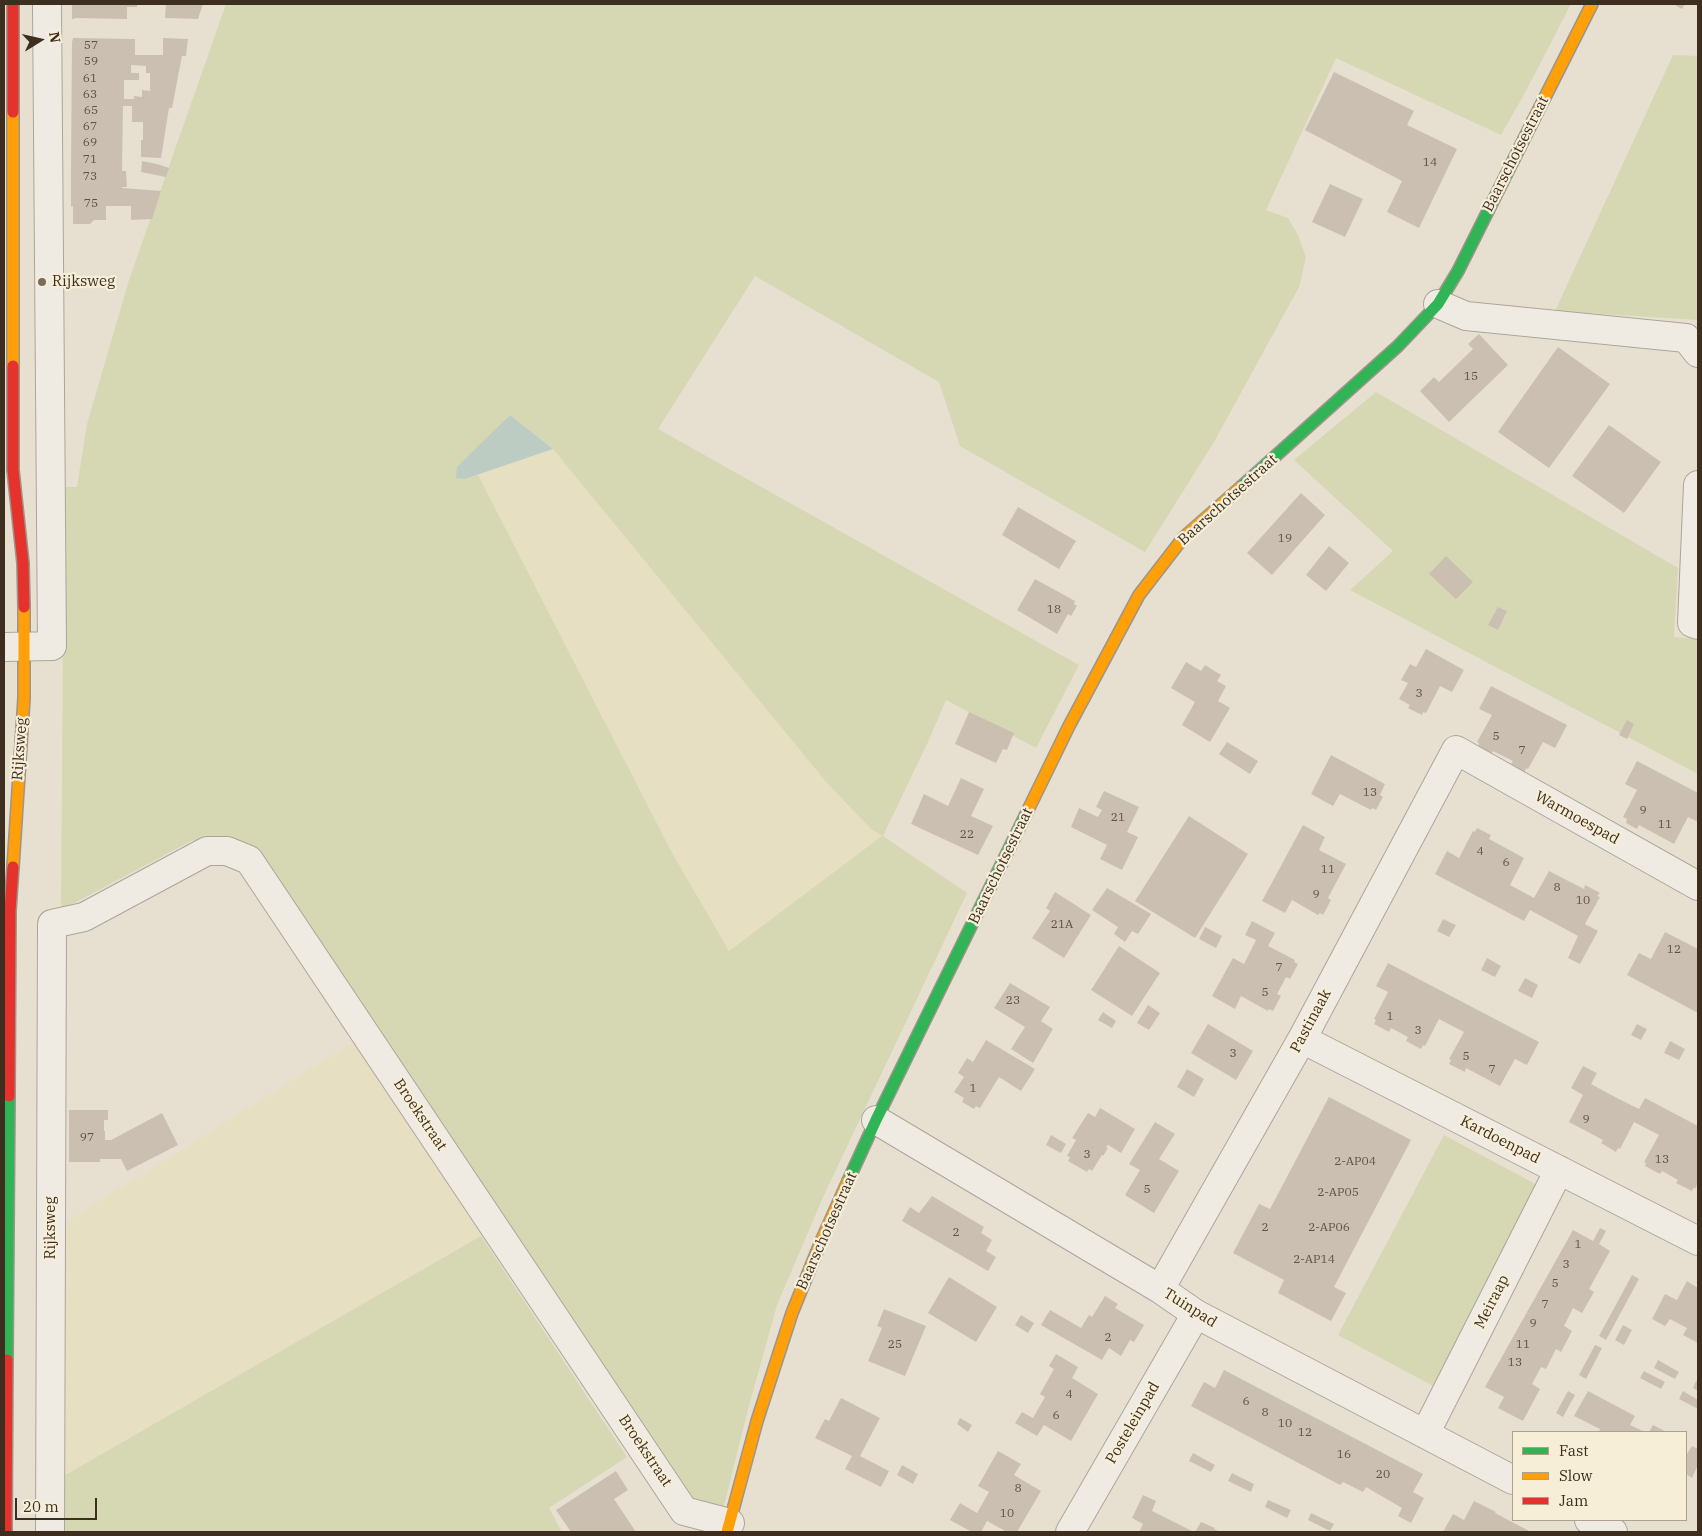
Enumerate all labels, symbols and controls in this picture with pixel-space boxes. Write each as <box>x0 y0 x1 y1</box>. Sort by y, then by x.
north arrow <box>15 15 65 65</box>
text: N <box>45 30 65 44</box>
house number: 57 <box>84 39 98 53</box>
house number: 59 <box>84 55 98 69</box>
house number: 61 <box>83 72 97 86</box>
house number: 63 <box>83 88 97 102</box>
street label: Baarschotsestraat <box>1479 93 1553 215</box>
house number: 65 <box>84 104 98 118</box>
house number: 67 <box>83 120 97 134</box>
house number: 69 <box>83 136 97 150</box>
house number: 71 <box>83 153 97 167</box>
house number: 14 <box>1423 156 1437 170</box>
house number: 73 <box>83 170 97 184</box>
house number: 75 <box>84 197 98 211</box>
place label: Rijksweg <box>52 273 115 291</box>
marker: Rijksweg <box>36 276 48 288</box>
house number: 15 <box>1464 370 1478 384</box>
street label: Baarschotsestraat <box>1175 451 1281 549</box>
house number: 19 <box>1278 532 1292 546</box>
house number: 18 <box>1047 603 1061 617</box>
house number: 3 <box>1415 687 1423 701</box>
street label: Rijksweg <box>9 717 31 781</box>
house number: 5 <box>1492 730 1500 744</box>
house number: 7 <box>1518 744 1526 758</box>
house number: 13 <box>1363 786 1377 800</box>
street label: Warmoespad <box>1532 787 1622 849</box>
house number: 9 <box>1639 804 1647 818</box>
street label: Baarschotsestraat <box>965 805 1037 927</box>
house number: 21 <box>1111 811 1125 825</box>
house number: 11 <box>1658 818 1672 832</box>
house number: 22 <box>960 828 974 842</box>
house number: 4 <box>1476 845 1484 859</box>
house number: 6 <box>1502 856 1510 870</box>
house number: 11 <box>1321 863 1335 877</box>
house number: 8 <box>1553 881 1561 895</box>
house number: 9 <box>1312 888 1320 902</box>
house number: 10 <box>1576 894 1590 908</box>
house number: 21A <box>1051 918 1073 932</box>
house number: 12 <box>1667 943 1681 957</box>
house number: 7 <box>1275 961 1283 975</box>
house number: 5 <box>1261 986 1269 1000</box>
street label: Pastinaak <box>1287 986 1335 1056</box>
house number: 23 <box>1006 994 1020 1008</box>
house number: 1 <box>1386 1010 1394 1024</box>
house number: 3 <box>1414 1024 1422 1038</box>
house number: 3 <box>1229 1047 1237 1061</box>
house number: 5 <box>1462 1050 1470 1064</box>
house number: 7 <box>1488 1063 1496 1077</box>
street label: Broekstraat <box>389 1076 451 1154</box>
house number: 1 <box>969 1082 977 1096</box>
street label: Kardoenpad <box>1457 1112 1543 1168</box>
house number: 9 <box>1582 1113 1590 1127</box>
house number: 97 <box>80 1131 94 1145</box>
house number: 3 <box>1083 1148 1091 1162</box>
house number: 13 <box>1655 1153 1669 1167</box>
house number: 2-AP04 <box>1334 1155 1376 1169</box>
street label: Baarschotsestraat <box>793 1169 861 1293</box>
house number: 5 <box>1143 1183 1151 1197</box>
house number: 2-AP05 <box>1317 1186 1359 1200</box>
street label: Rijksweg <box>42 1196 60 1260</box>
house number: 2 <box>1261 1221 1269 1235</box>
house number: 2-AP06 <box>1308 1221 1350 1235</box>
house number: 2 <box>952 1226 960 1240</box>
house number: 1 <box>1574 1238 1582 1252</box>
house number: 2-AP14 <box>1293 1253 1335 1267</box>
house number: 3 <box>1562 1258 1570 1272</box>
street label: Meiraap <box>1471 1272 1513 1332</box>
house number: 5 <box>1551 1277 1559 1291</box>
street label: Tuinpad <box>1160 1285 1220 1331</box>
house number: 7 <box>1541 1298 1549 1312</box>
house number: 9 <box>1529 1317 1537 1331</box>
house number: 2 <box>1104 1331 1112 1345</box>
house number: 25 <box>888 1338 902 1352</box>
house number: 11 <box>1516 1338 1530 1352</box>
house number: 13 <box>1508 1356 1522 1370</box>
street label: Posteleinpad <box>1102 1379 1164 1467</box>
house number: 4 <box>1065 1388 1073 1402</box>
house number: 6 <box>1242 1395 1250 1409</box>
house number: 8 <box>1261 1406 1269 1420</box>
house number: 6 <box>1052 1409 1060 1423</box>
street label: Broekstraat <box>614 1412 676 1490</box>
house number: 10 <box>1278 1417 1292 1431</box>
house number: 12 <box>1298 1426 1312 1440</box>
legend <box>1512 1431 1687 1521</box>
text: Fast <box>1559 1441 1589 1460</box>
house number: 16 <box>1337 1448 1351 1462</box>
text: Slow <box>1559 1466 1592 1485</box>
house number: 20 <box>1376 1468 1390 1482</box>
house number: 8 <box>1014 1482 1022 1496</box>
scale bar <box>18 1488 100 1520</box>
text: Jam <box>1559 1491 1588 1510</box>
text: 20 m <box>23 1497 59 1516</box>
house number: 10 <box>1000 1507 1014 1521</box>

